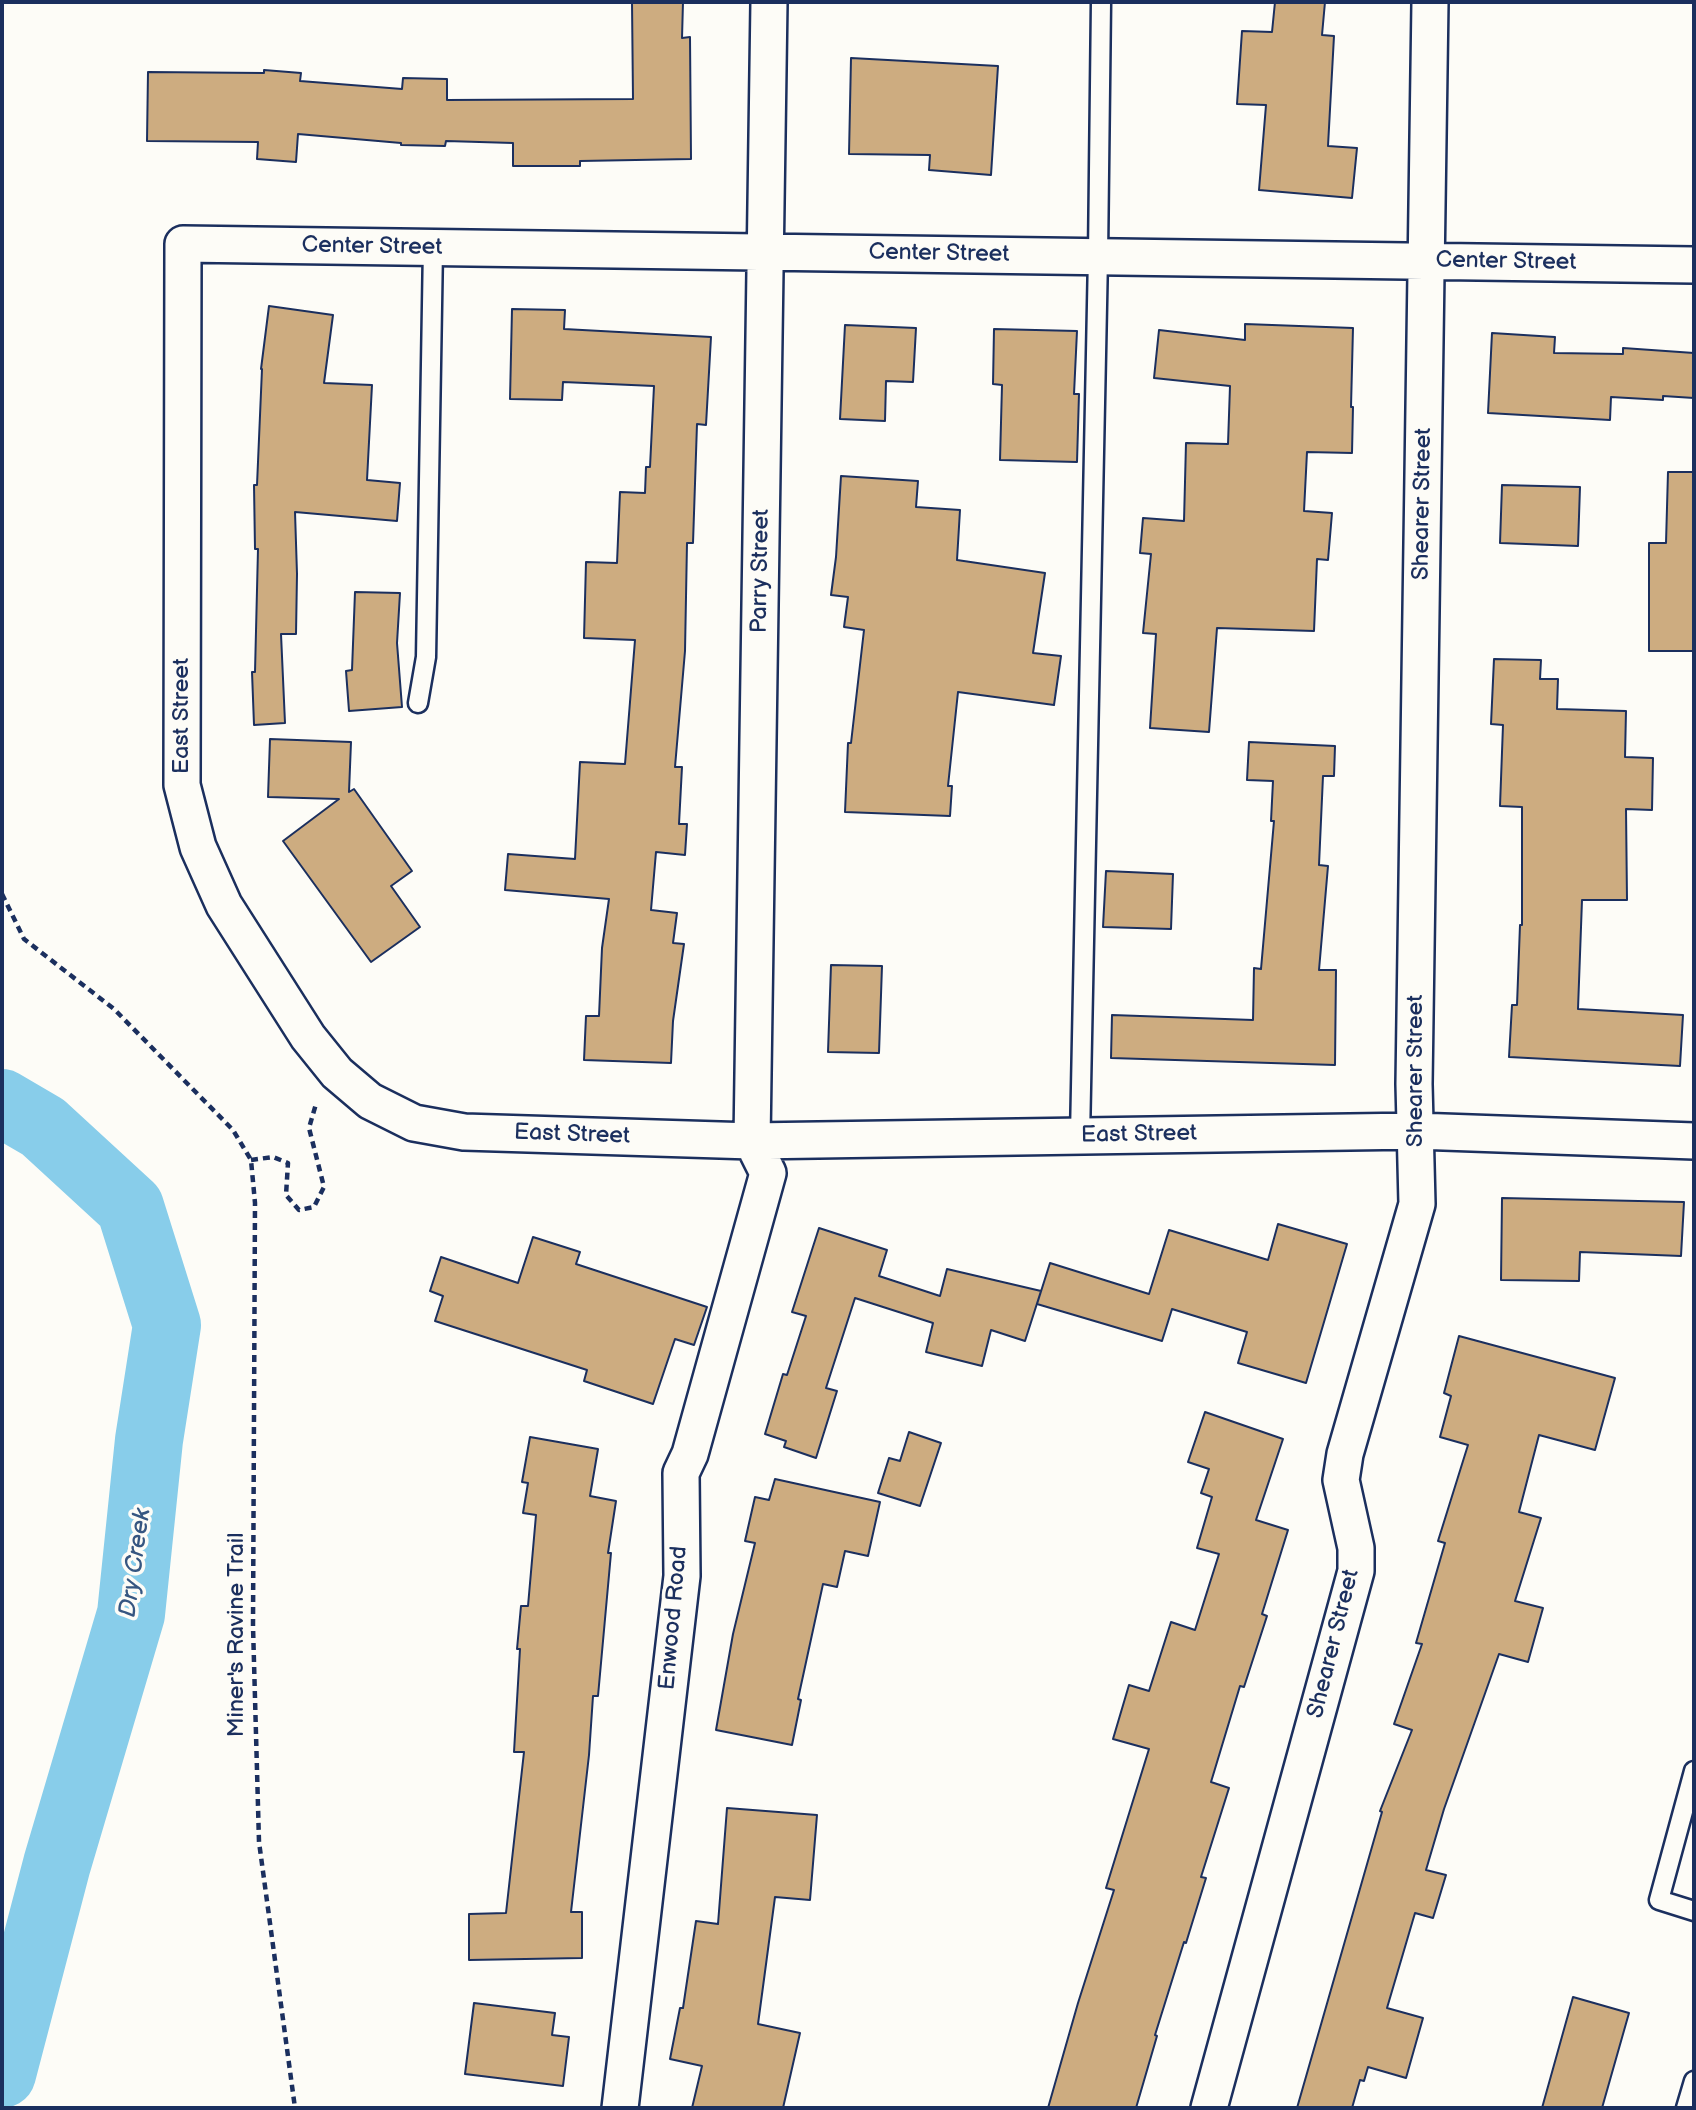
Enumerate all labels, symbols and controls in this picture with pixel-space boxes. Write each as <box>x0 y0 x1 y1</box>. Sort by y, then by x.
street label: Center Street <box>301 232 443 262</box>
street label: Center Street <box>868 239 1010 269</box>
street label: Center Street <box>1435 247 1577 277</box>
street label: Shearer Street <box>1408 428 1438 580</box>
street label: Parry Street <box>746 509 776 633</box>
street label: East Street <box>168 658 196 774</box>
street label: Shearer Street <box>1402 995 1430 1147</box>
street label: East Street <box>514 1119 630 1151</box>
street label: East Street <box>1081 1120 1197 1150</box>
water label: Dry Creek <box>114 1507 158 1619</box>
street label: Miner's Ravine Trail <box>223 1533 251 1737</box>
street label: Enwood Road <box>654 1545 694 1691</box>
street label: Shearer Street <box>1302 1567 1366 1721</box>

